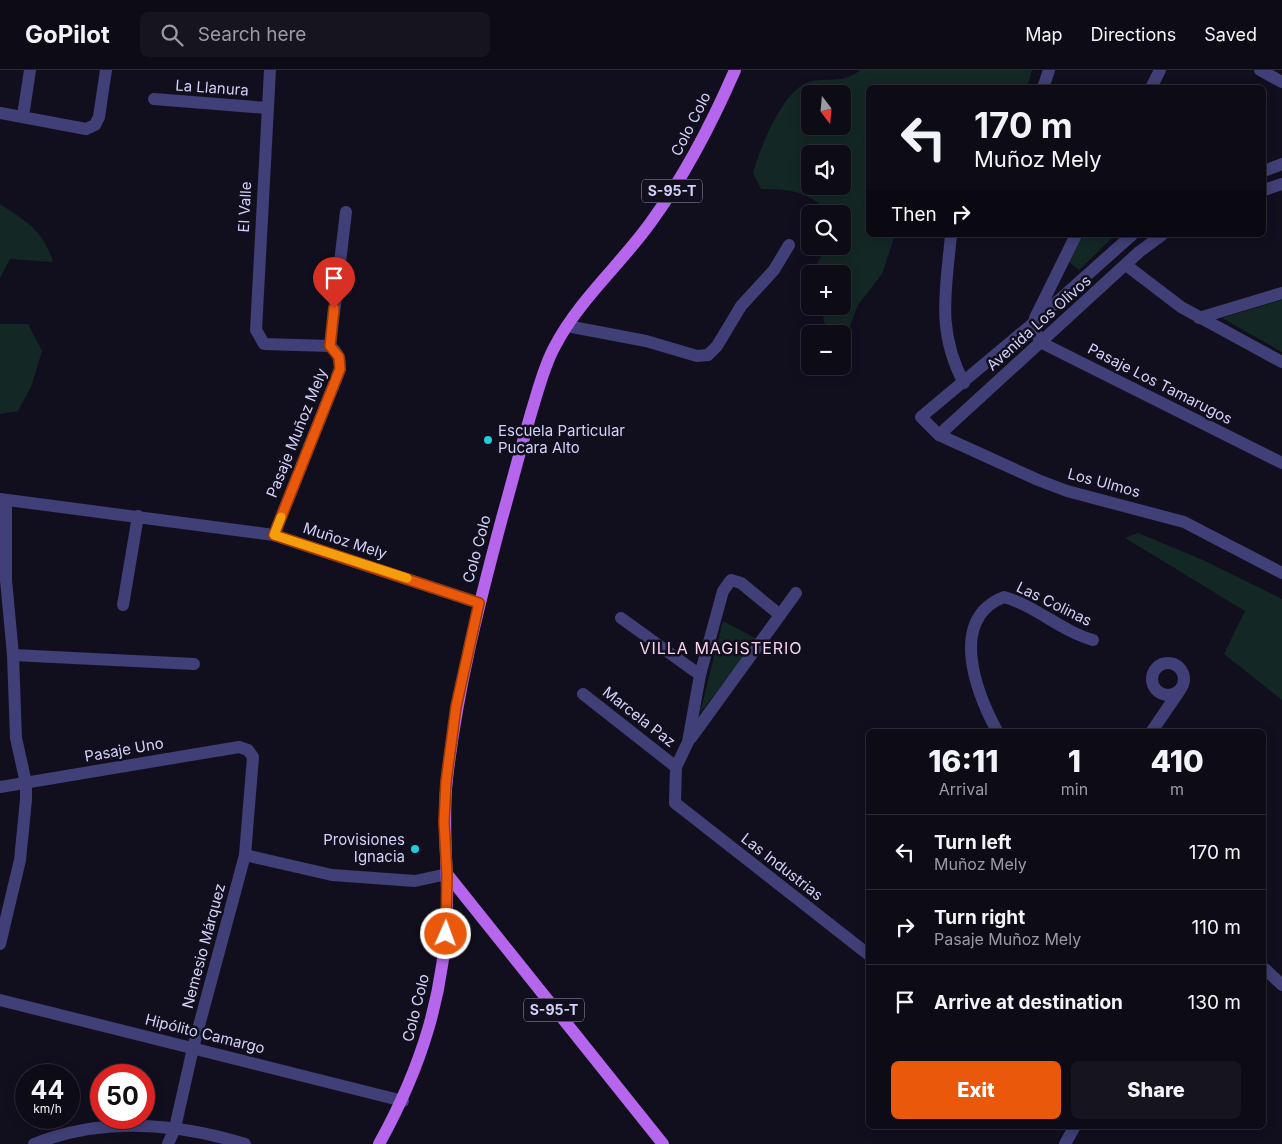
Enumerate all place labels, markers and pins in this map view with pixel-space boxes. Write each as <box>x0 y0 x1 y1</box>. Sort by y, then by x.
pin <box>313 257 355 308</box>
place label: Escuela Particular Pucara Alto <box>498 421 625 457</box>
marker: Escuela Particular Pucara Alto <box>482 434 494 446</box>
place label: Provisiones Ignacia <box>323 830 405 866</box>
marker: Provisiones Ignacia <box>409 843 421 855</box>

